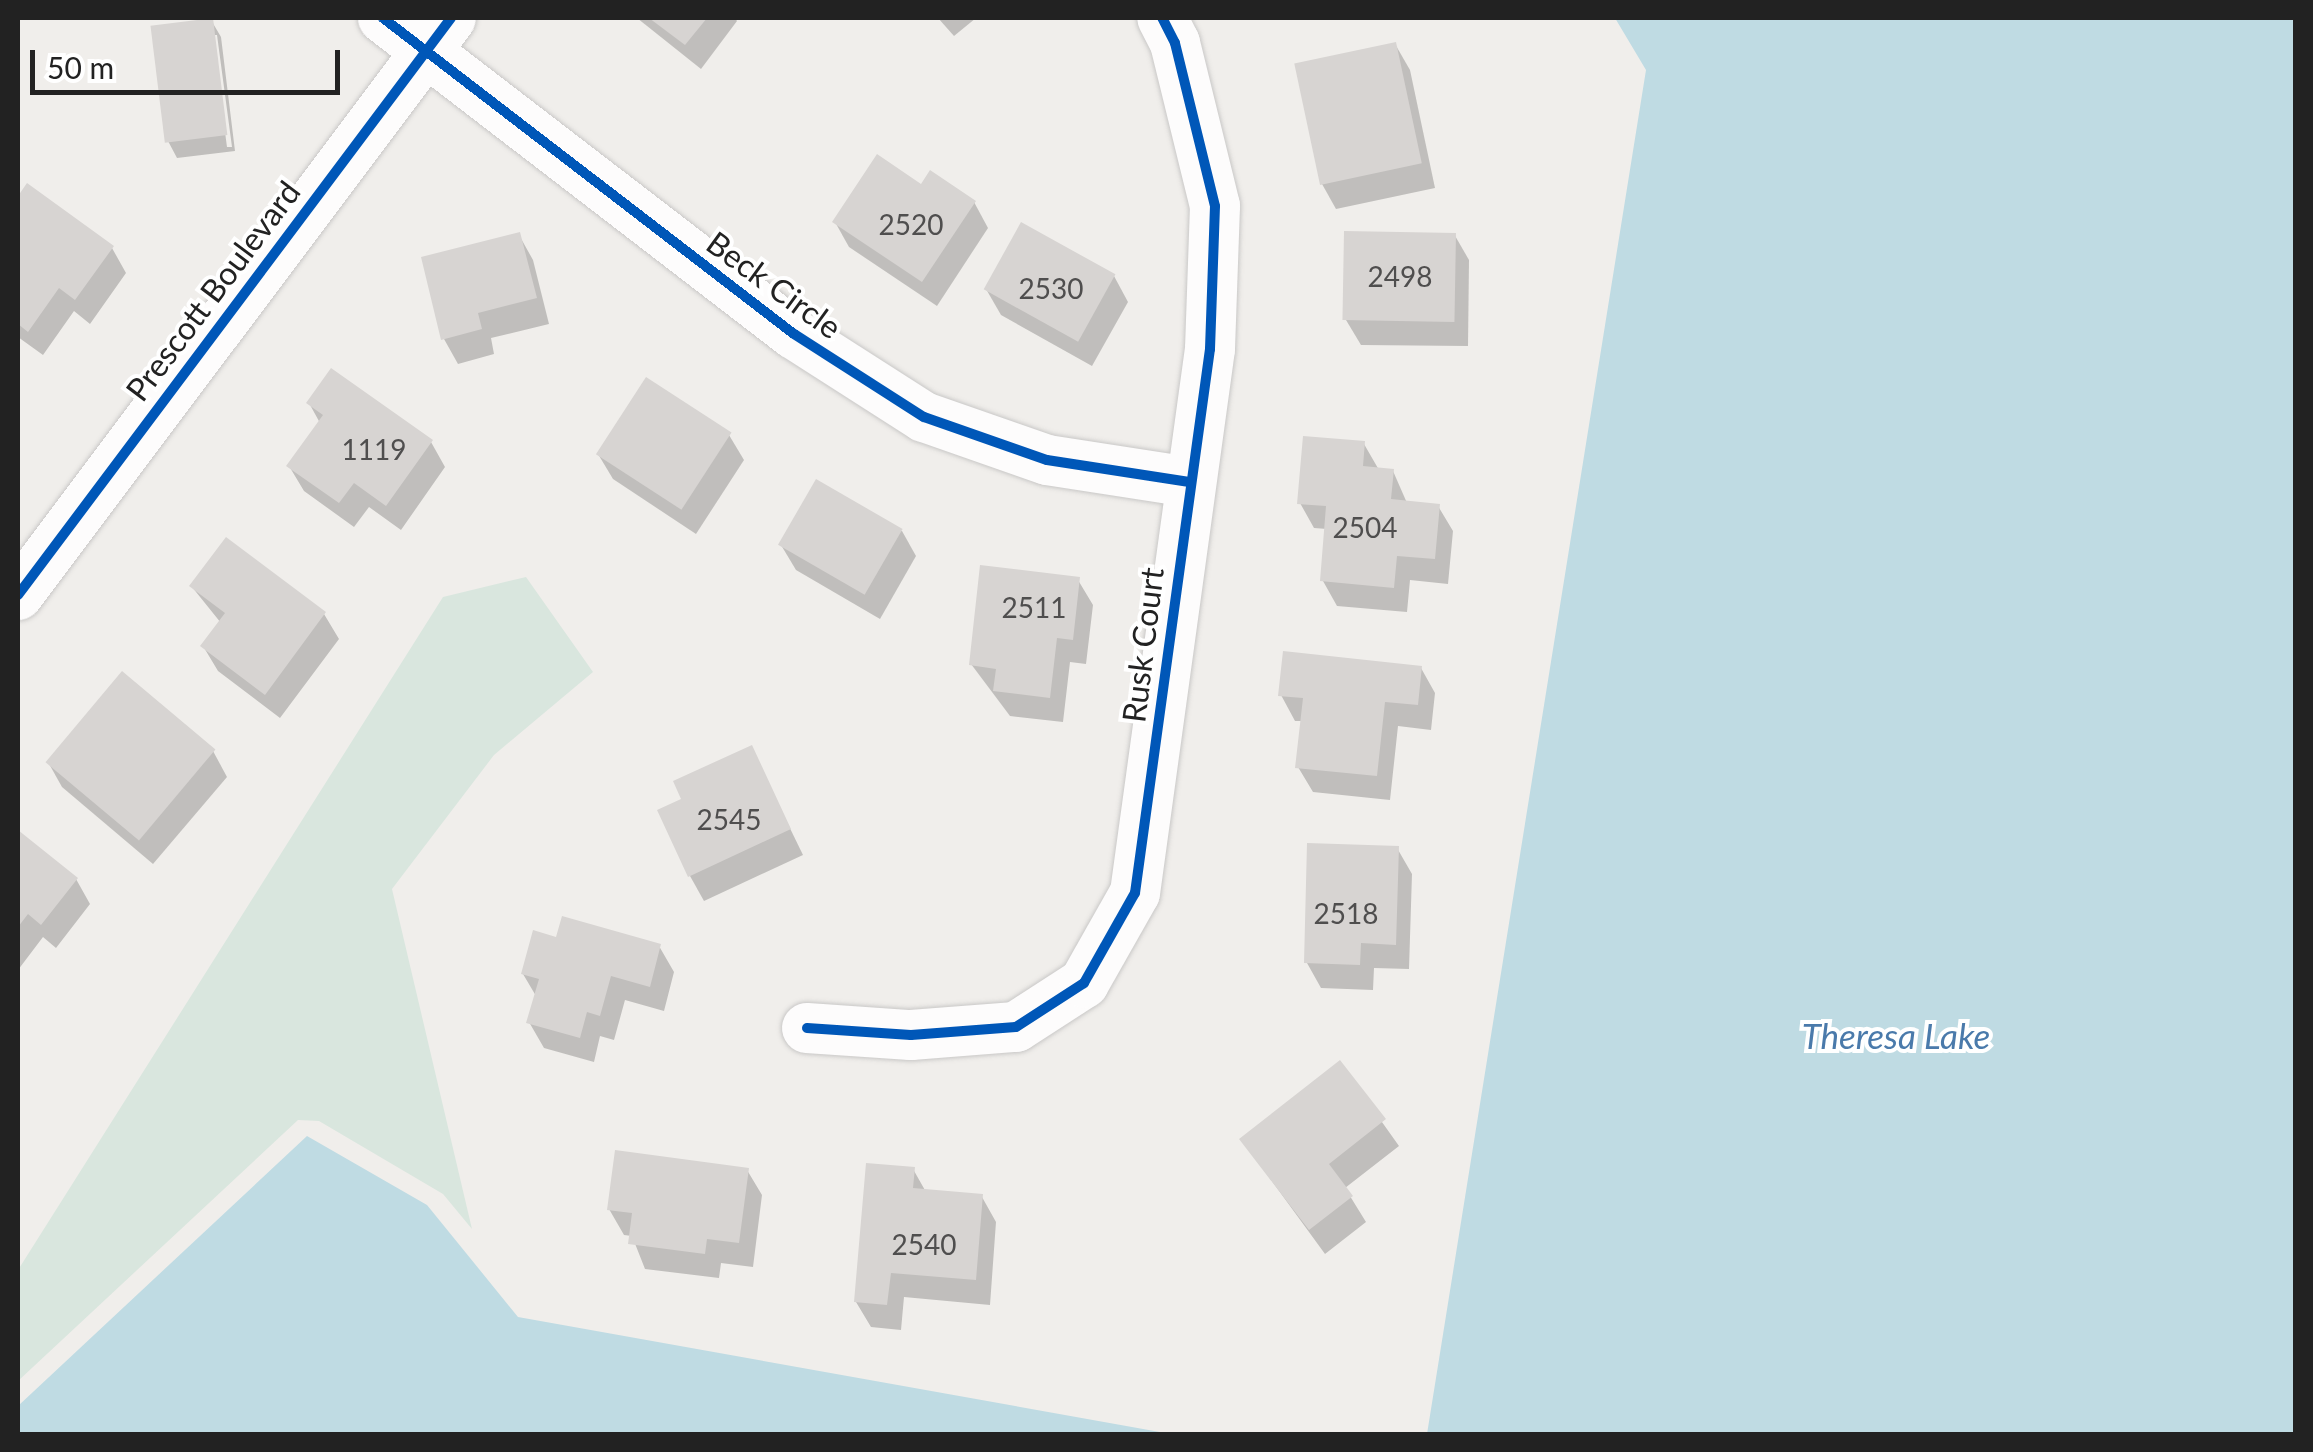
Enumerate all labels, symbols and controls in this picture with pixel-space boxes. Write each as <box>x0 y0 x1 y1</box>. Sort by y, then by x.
scale bar <box>35 30 345 92</box>
text: 50 m <box>47 49 114 85</box>
street label: Prescott Boulevard <box>118 174 308 408</box>
house number: 2520 <box>879 207 943 241</box>
street label: Beck Circle <box>699 223 849 347</box>
house number: 2498 <box>1368 259 1432 293</box>
house number: 2530 <box>1019 271 1083 305</box>
house number: 1119 <box>342 432 406 466</box>
house number: 2504 <box>1333 510 1397 544</box>
street label: Rusk Court <box>1114 565 1172 725</box>
house number: 2511 <box>1002 590 1066 624</box>
house number: 2545 <box>697 802 761 836</box>
house number: 2518 <box>1314 896 1378 930</box>
water label: Theresa Lake <box>1802 1014 1990 1056</box>
house number: 2540 <box>892 1227 956 1261</box>

